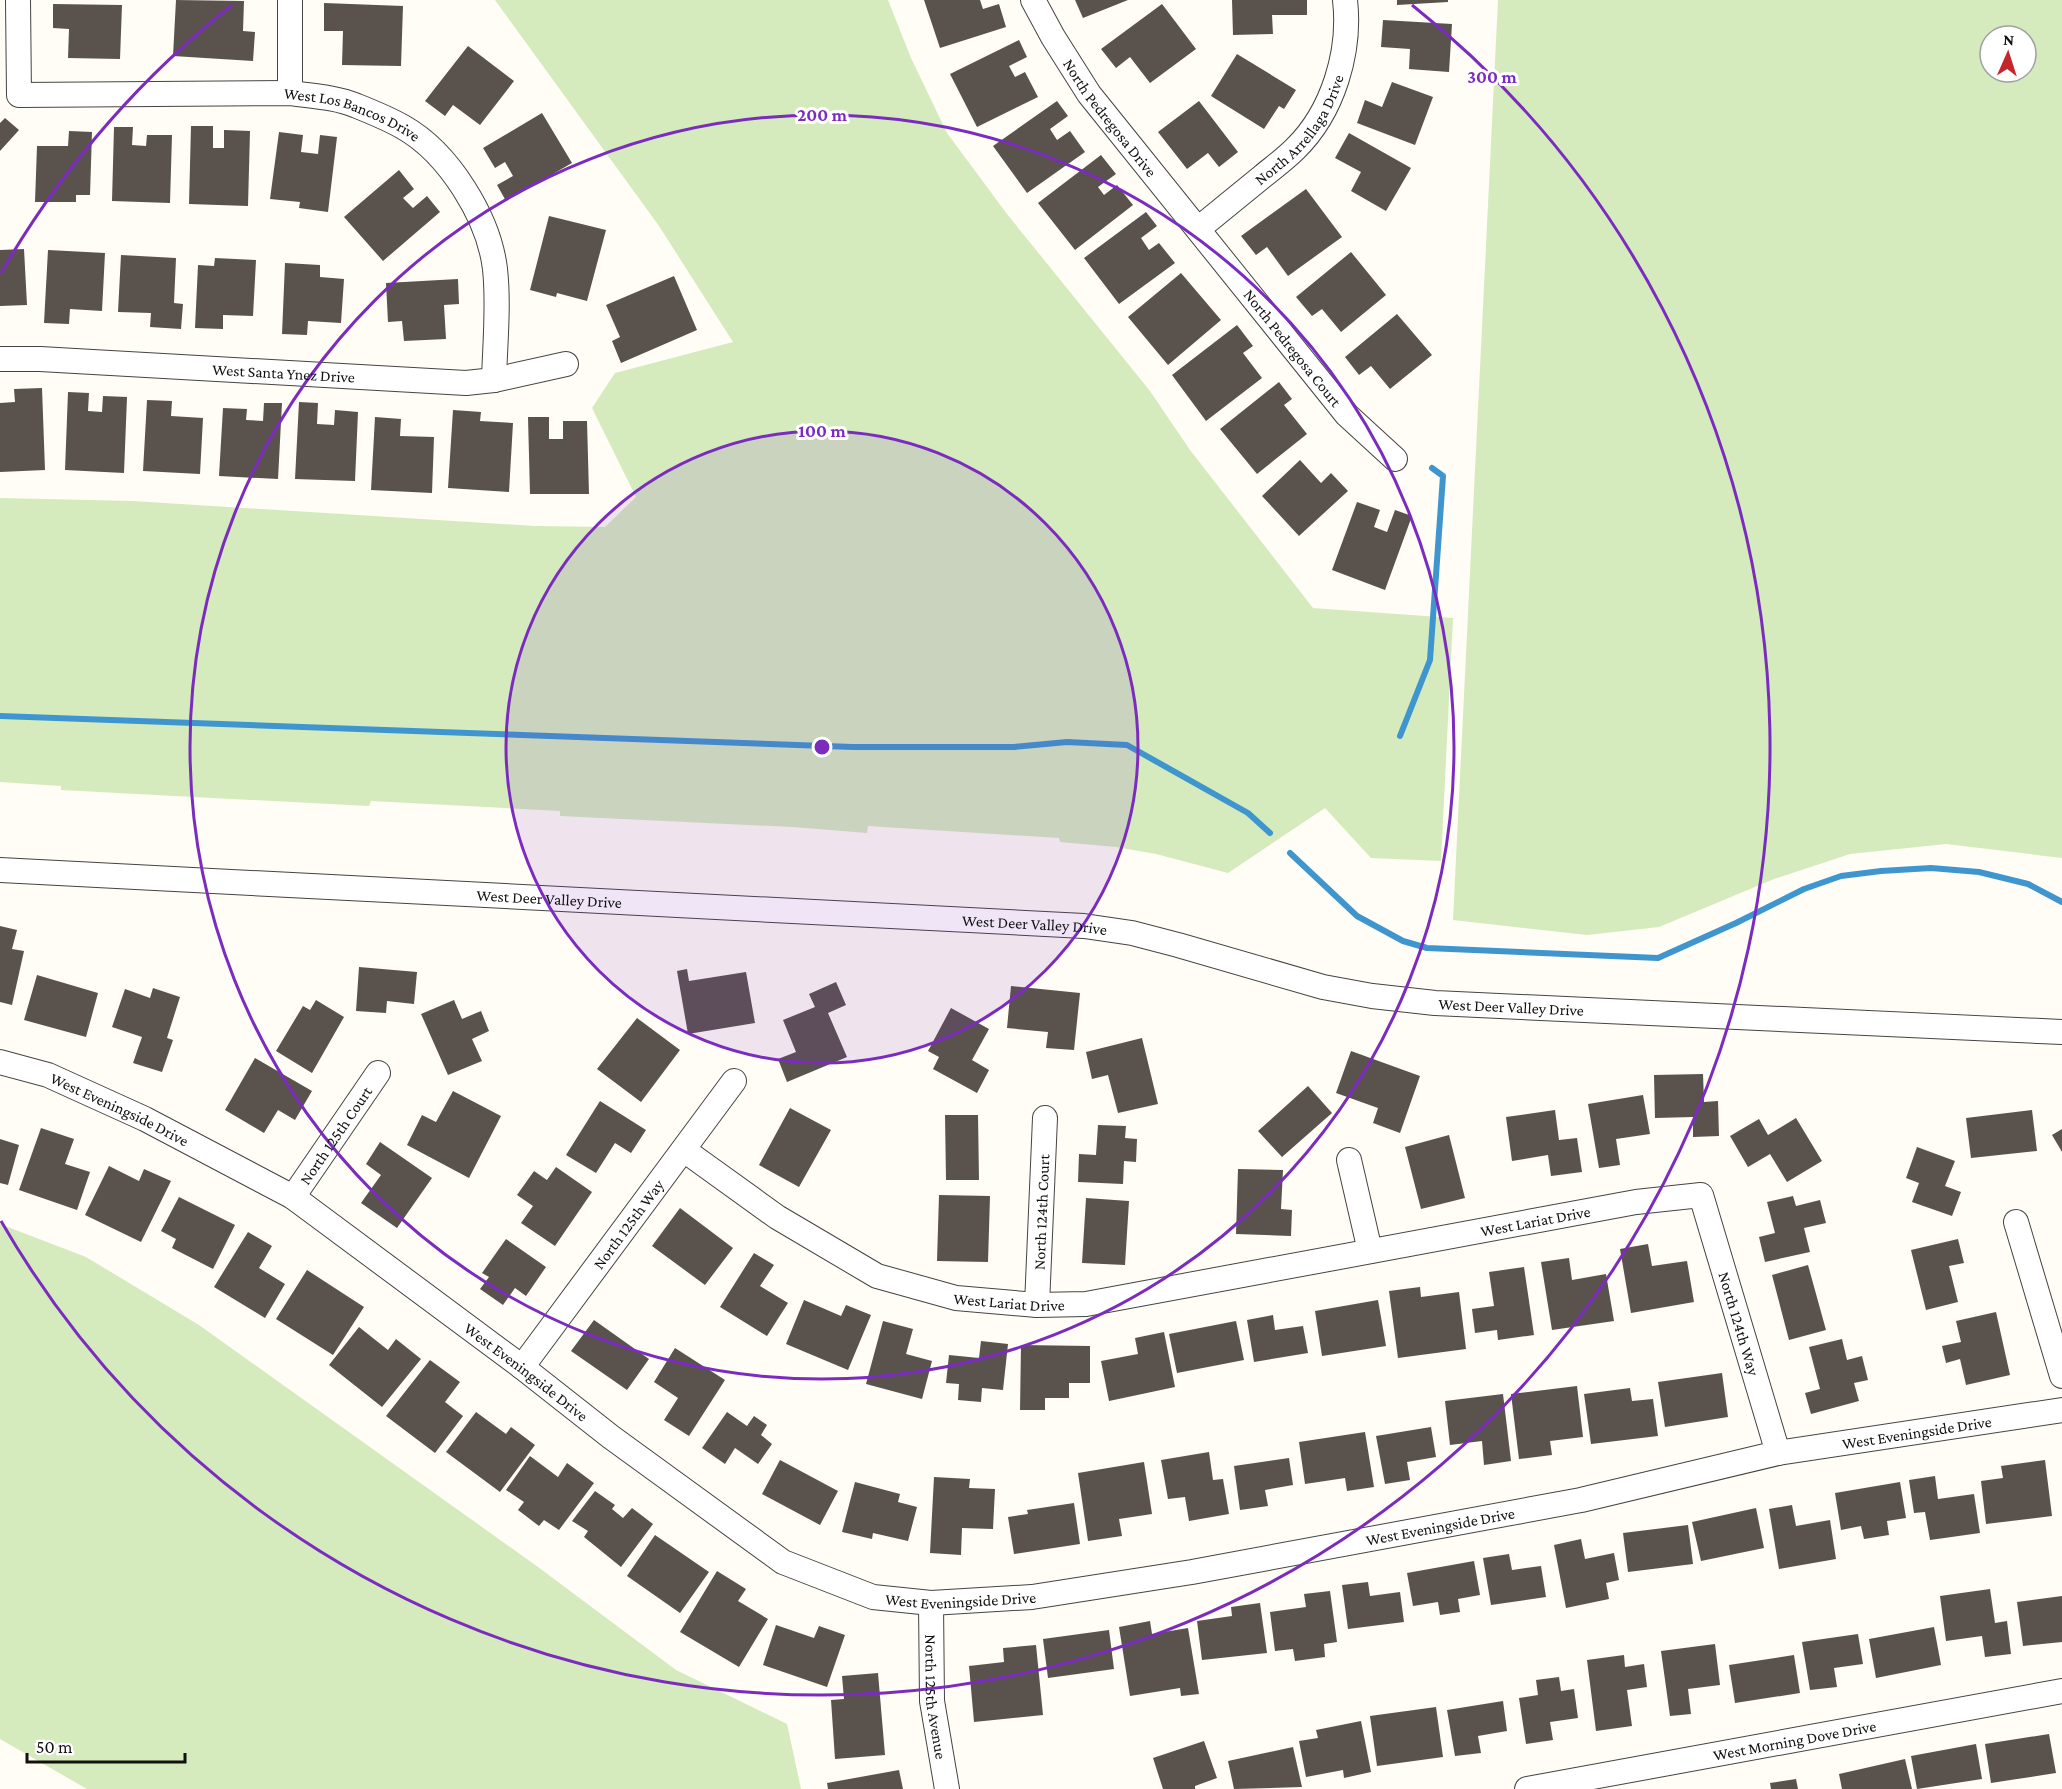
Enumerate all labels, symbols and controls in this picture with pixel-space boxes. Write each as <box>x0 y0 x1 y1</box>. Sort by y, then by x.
north arrow <box>1978 24 2038 84</box>
text: N <box>2003 31 2015 48</box>
street label: North Pedregosa Drive <box>1060 56 1160 180</box>
text: 300 m <box>1467 67 1517 87</box>
street label: North Arrellaga Drive <box>1252 72 1347 188</box>
street label: West Los Bancos Drive <box>283 84 424 145</box>
text: 200 m <box>797 105 848 125</box>
street label: North Pedregosa Court <box>1240 286 1345 411</box>
street label: West Santa Ynez Drive <box>212 361 355 386</box>
text: 100 m <box>798 421 846 441</box>
centre of rings <box>812 737 832 757</box>
street label: West Deer Valley Drive <box>476 887 622 911</box>
street label: West Deer Valley Drive <box>962 912 1108 938</box>
street label: West Deer Valley Drive <box>1438 995 1584 1019</box>
street label: West Eveningside Drive <box>48 1069 191 1149</box>
street label: North 125th Court <box>296 1083 376 1188</box>
street label: North 124th Court <box>1031 1153 1052 1270</box>
street label: North 125th Way <box>590 1176 668 1272</box>
street label: West Lariat Drive <box>1479 1203 1592 1240</box>
street label: North 124th Way <box>1715 1270 1763 1379</box>
street label: West Lariat Drive <box>953 1290 1065 1314</box>
street label: West Eveningside Drive <box>461 1319 591 1425</box>
street label: West Eveningside Drive <box>1841 1413 1993 1452</box>
street label: West Eveningside Drive <box>1365 1504 1516 1549</box>
street label: West Eveningside Drive <box>884 1589 1037 1612</box>
street label: North 125th Avenue <box>922 1634 950 1760</box>
street label: West Morning Dove Drive <box>1712 1717 1877 1764</box>
scale bar <box>27 1726 184 1764</box>
text: 50 m <box>36 1737 73 1757</box>

